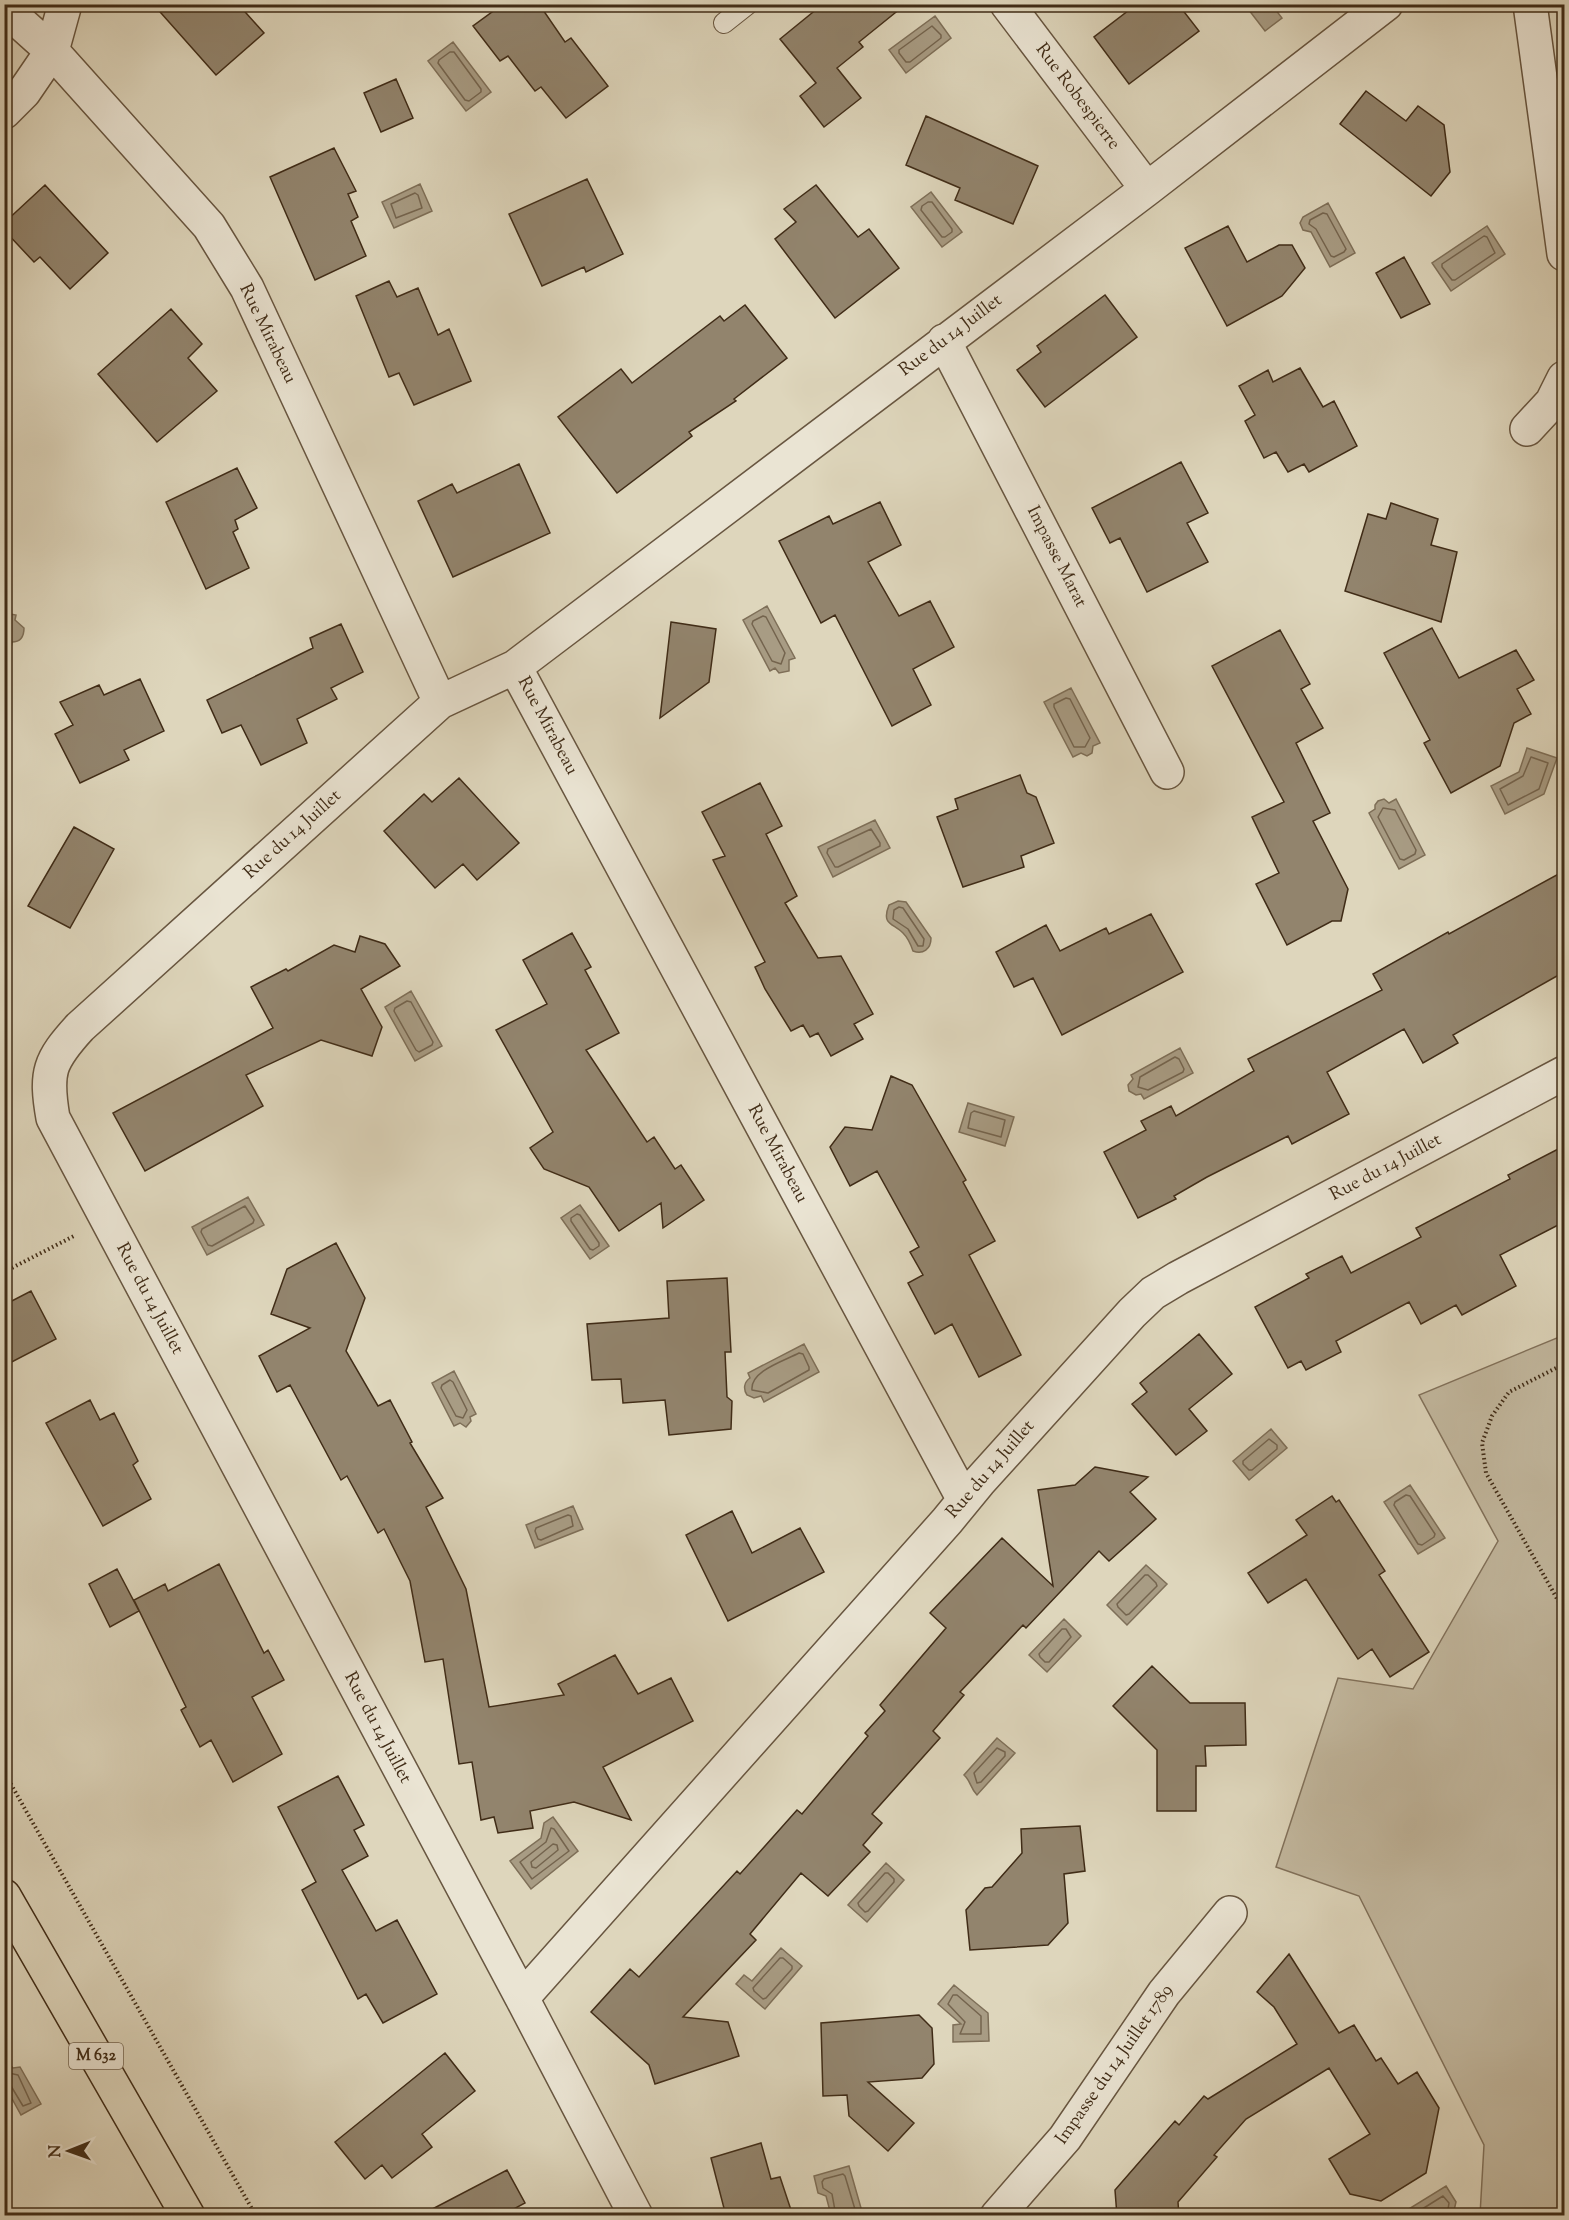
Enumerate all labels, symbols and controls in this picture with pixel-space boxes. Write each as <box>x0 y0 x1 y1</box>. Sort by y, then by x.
street label: Rue Robespierre <box>1028 38 1126 156</box>
street label: Rue Mirabeau <box>232 280 302 388</box>
street label: Rue du 14 Juillet <box>894 289 1008 383</box>
street label: Impasse Marat <box>1019 502 1093 612</box>
street label: Rue Mirabeau <box>510 672 584 780</box>
street label: Rue du 14 Juillet <box>239 784 347 886</box>
street label: Rue Mirabeau <box>740 1100 814 1208</box>
street label: Rue du 14 Juillet <box>1325 1128 1447 1208</box>
street label: Rue du 14 Juillet <box>109 1238 189 1360</box>
street label: Rue du 14 Juillet <box>941 1415 1041 1525</box>
street label: Rue du 14 Juillet <box>337 1667 417 1789</box>
street label: Impasse du 14 Juillet 1789 <box>1050 1979 1180 2150</box>
road number: M 632 <box>69 2043 123 2069</box>
north arrow <box>39 2121 99 2181</box>
text: N <box>45 2144 68 2158</box>

